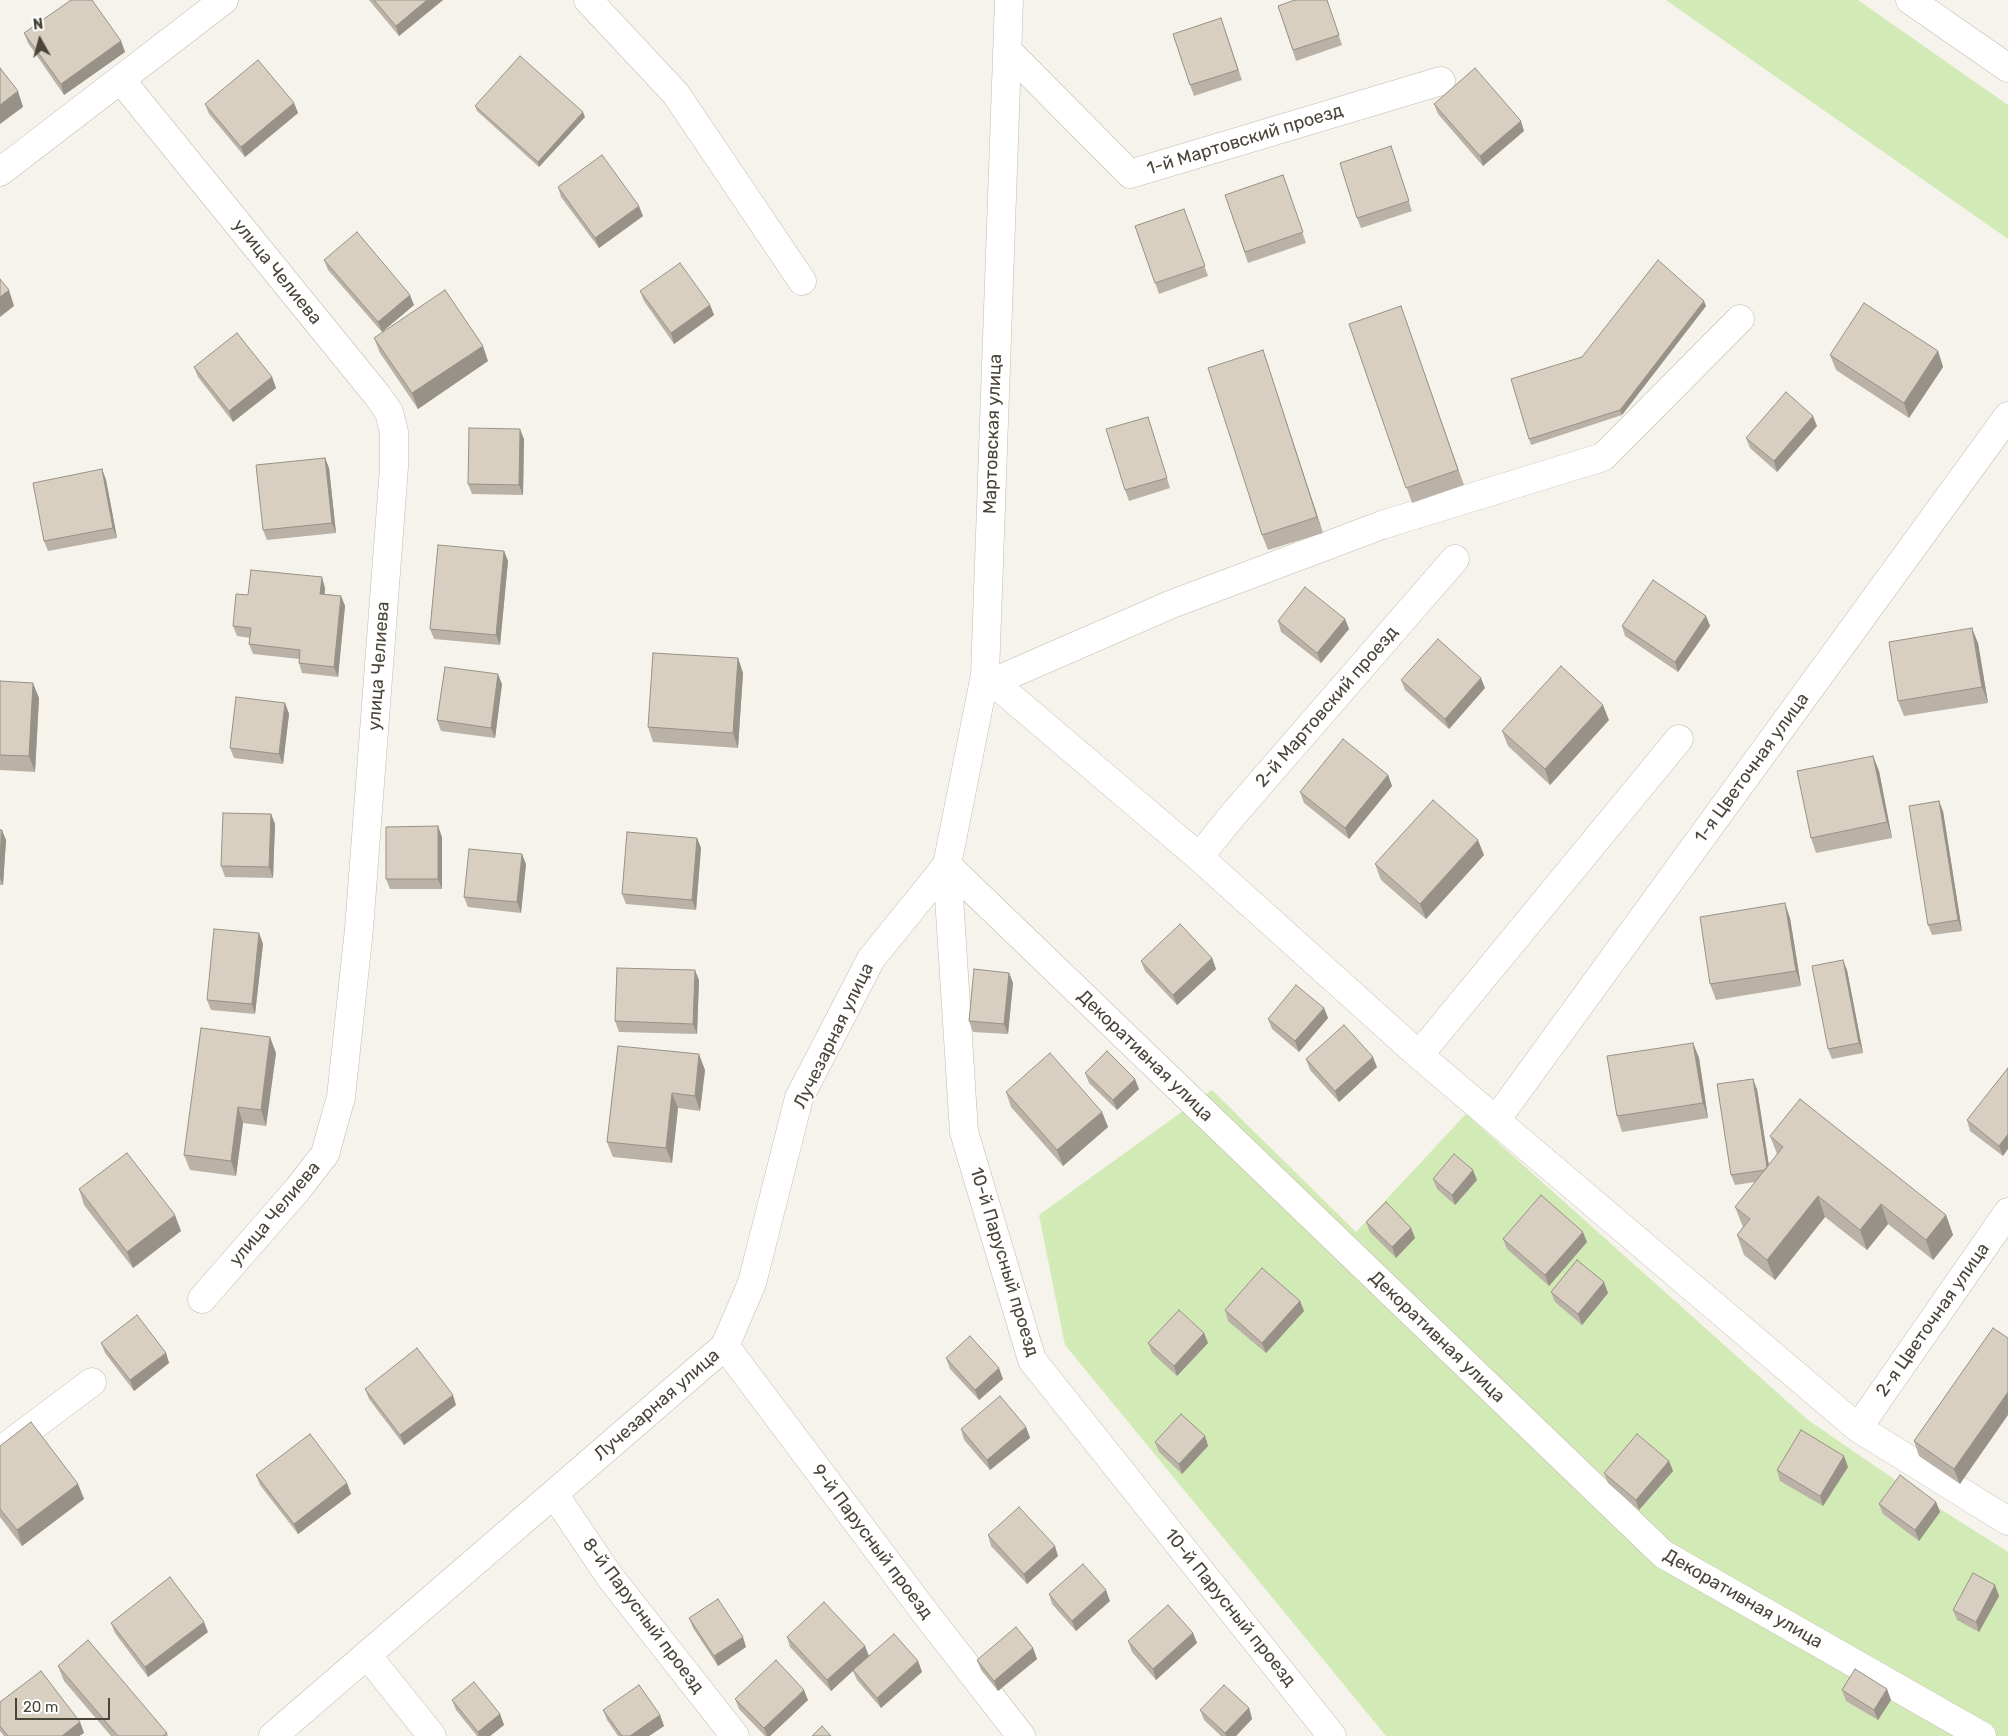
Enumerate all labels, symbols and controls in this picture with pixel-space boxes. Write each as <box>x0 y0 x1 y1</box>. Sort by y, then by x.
north arrow <box>15 15 65 65</box>
text: N <box>32 16 44 34</box>
street label: 1-й Мартовский проезд <box>1144 100 1346 180</box>
street label: улица Челиева <box>228 215 326 329</box>
street label: Мартовская улица <box>979 354 1007 514</box>
street label: улица Челиева <box>364 601 394 731</box>
street label: 2-й Мартовский проезд <box>1251 622 1403 792</box>
street label: 1-я Цветочная улица <box>1690 689 1814 847</box>
street label: Лучезарная улица <box>789 960 879 1112</box>
street label: Декоративная улица <box>1073 986 1217 1126</box>
street label: улица Челиева <box>225 1157 325 1271</box>
street label: 10-й Парусный проезд <box>965 1165 1043 1359</box>
street label: 2-я Цветочная улица <box>1872 1239 1994 1401</box>
street label: Декоративная улица <box>1365 1267 1509 1407</box>
street label: Лучезарная улица <box>590 1345 724 1465</box>
street label: 9-й Парусный проезд <box>807 1460 937 1624</box>
street label: 10-й Парусный проезд <box>1160 1525 1300 1691</box>
street label: 8-й Парусный проезд <box>577 1534 709 1698</box>
street label: Декоративная улица <box>1660 1545 1826 1653</box>
scale bar <box>18 1688 112 1720</box>
text: 20 m <box>23 1698 58 1716</box>

